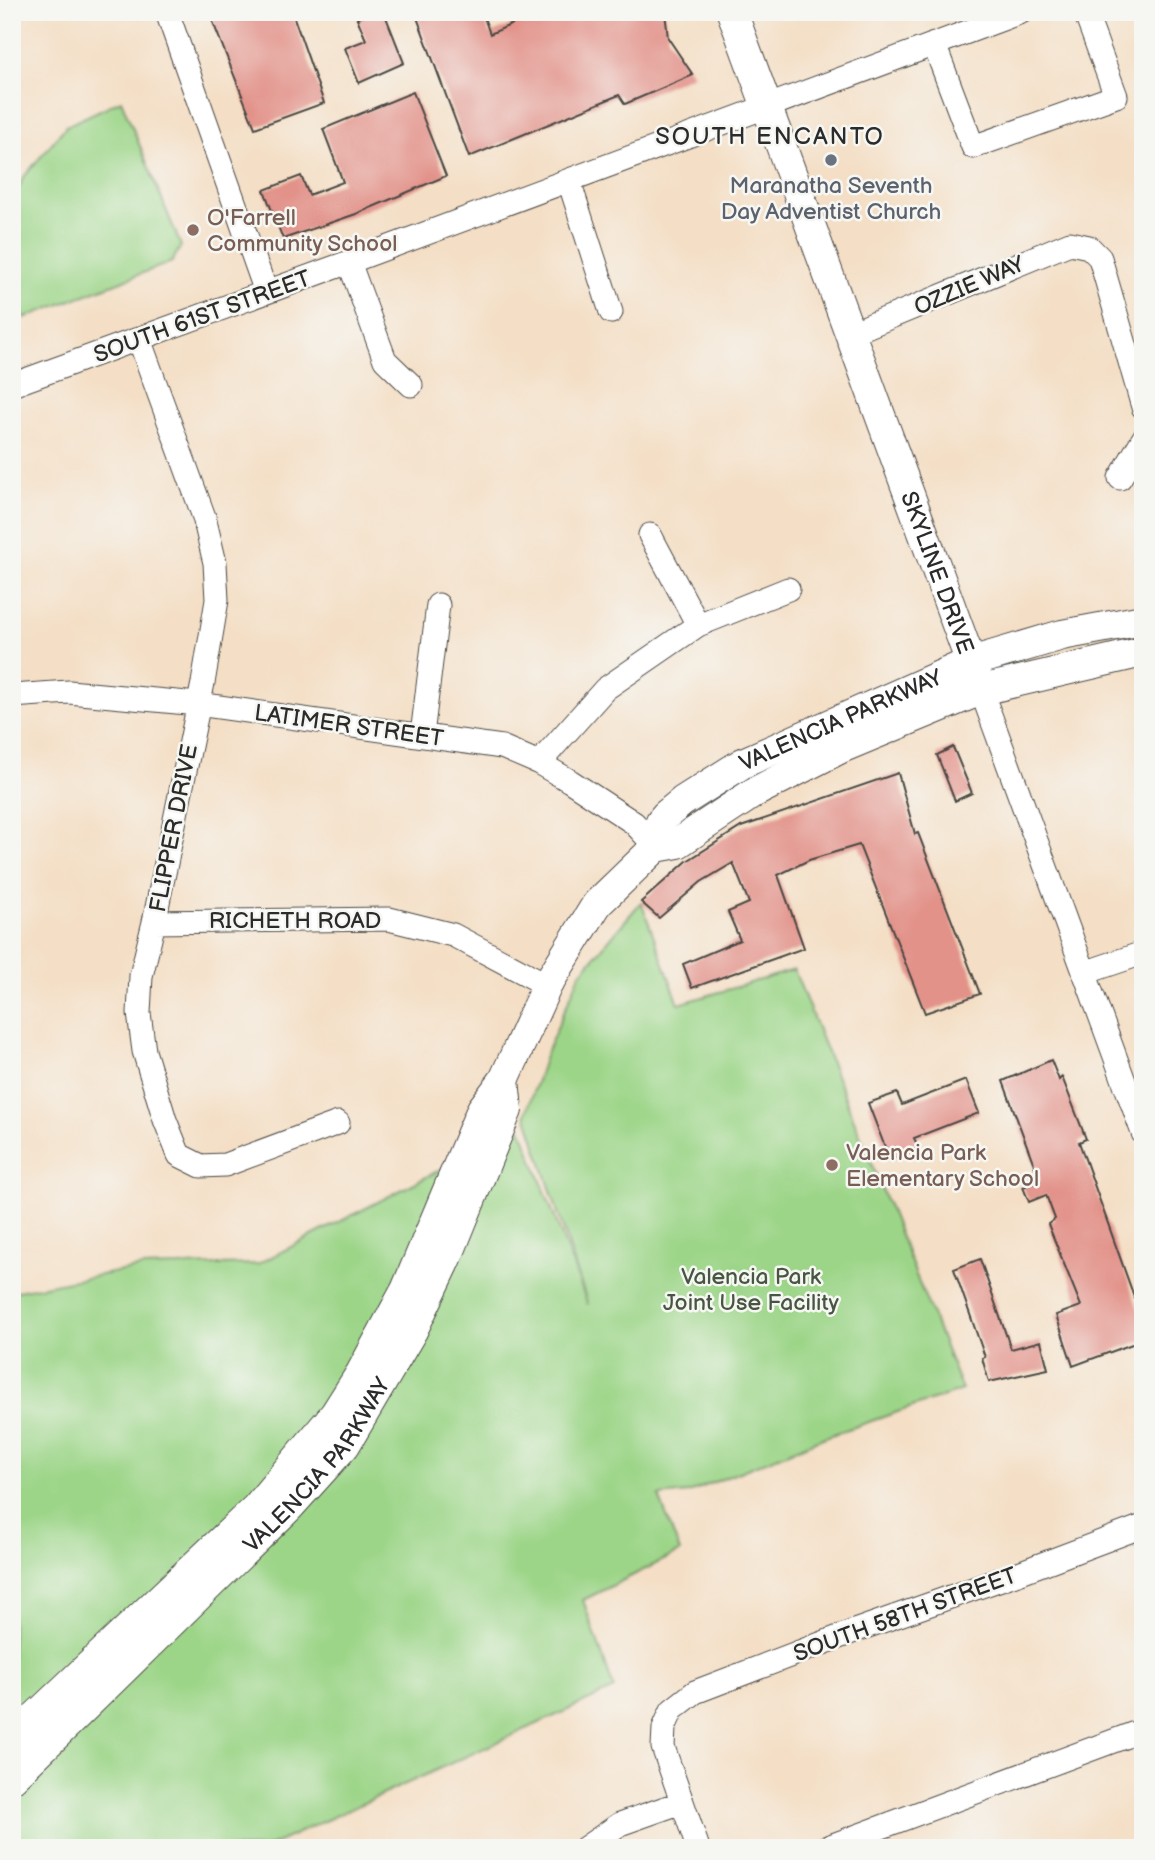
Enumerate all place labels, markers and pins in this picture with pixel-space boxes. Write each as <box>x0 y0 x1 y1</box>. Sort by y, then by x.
marker: Maranatha Seventh Day Adventist Church <box>823 152 839 168</box>
place label: Maranatha Seventh Day Adventist Church <box>721 172 941 226</box>
place label: O'Farrell Community School <box>207 204 397 258</box>
marker: O'Farrell Community School <box>185 222 201 238</box>
place label: Valencia Park Elementary School <box>846 1139 1039 1193</box>
marker: Valencia Park Elementary School <box>824 1157 840 1173</box>

